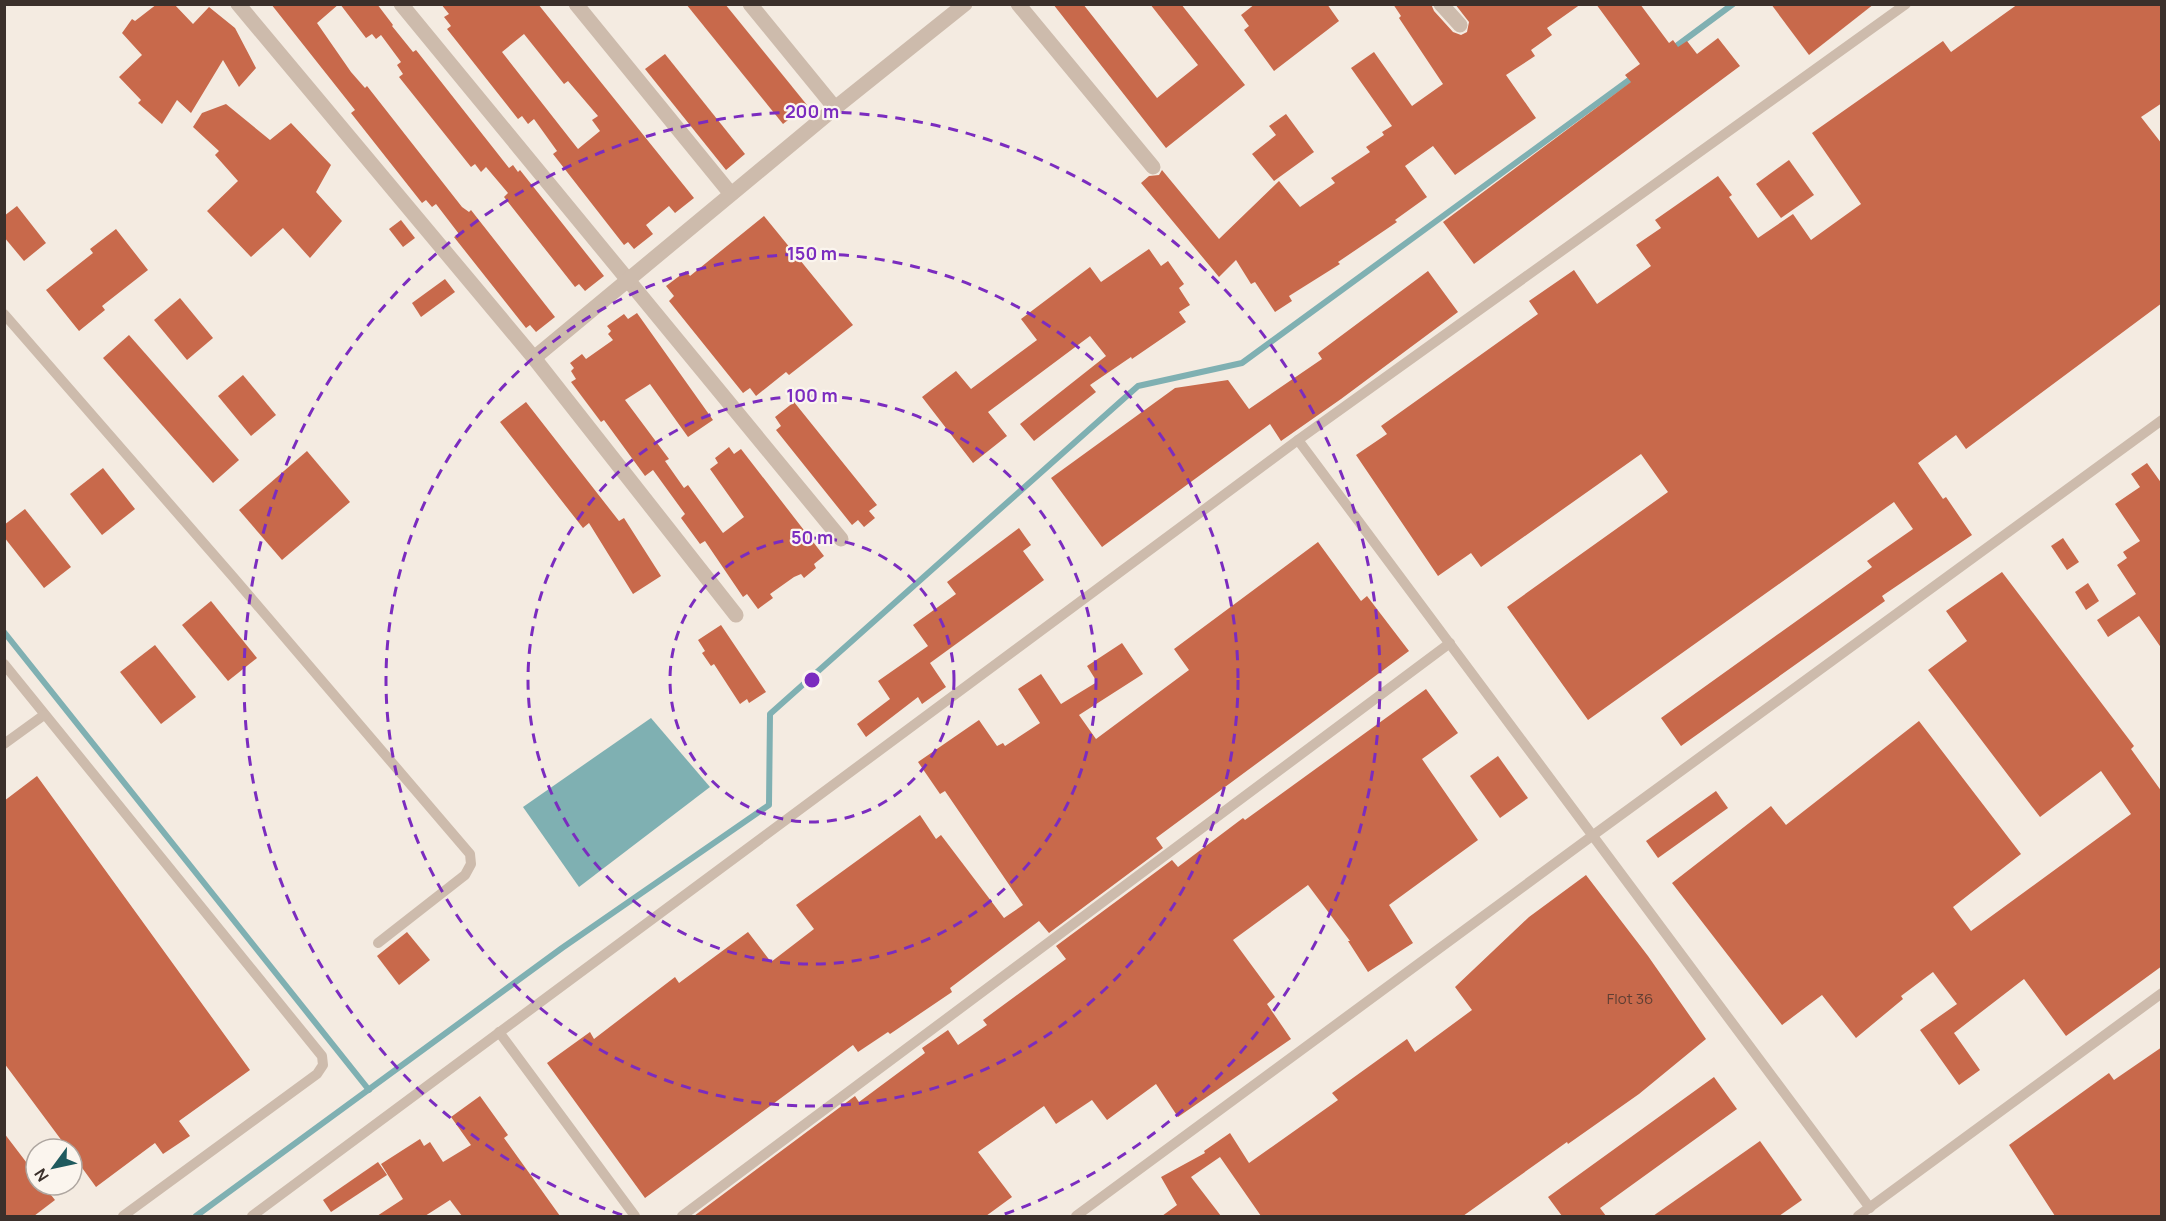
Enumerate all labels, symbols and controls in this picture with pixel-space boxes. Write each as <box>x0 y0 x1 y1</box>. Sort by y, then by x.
text: 200 m <box>785 99 839 123</box>
text: 150 m <box>787 241 837 265</box>
text: 100 m <box>786 383 838 407</box>
text: 50 m <box>791 525 833 549</box>
centre of rings <box>802 670 822 690</box>
house number: Flot 36 <box>1607 988 1653 1009</box>
north arrow <box>24 1137 84 1197</box>
text: N <box>29 1164 54 1186</box>

